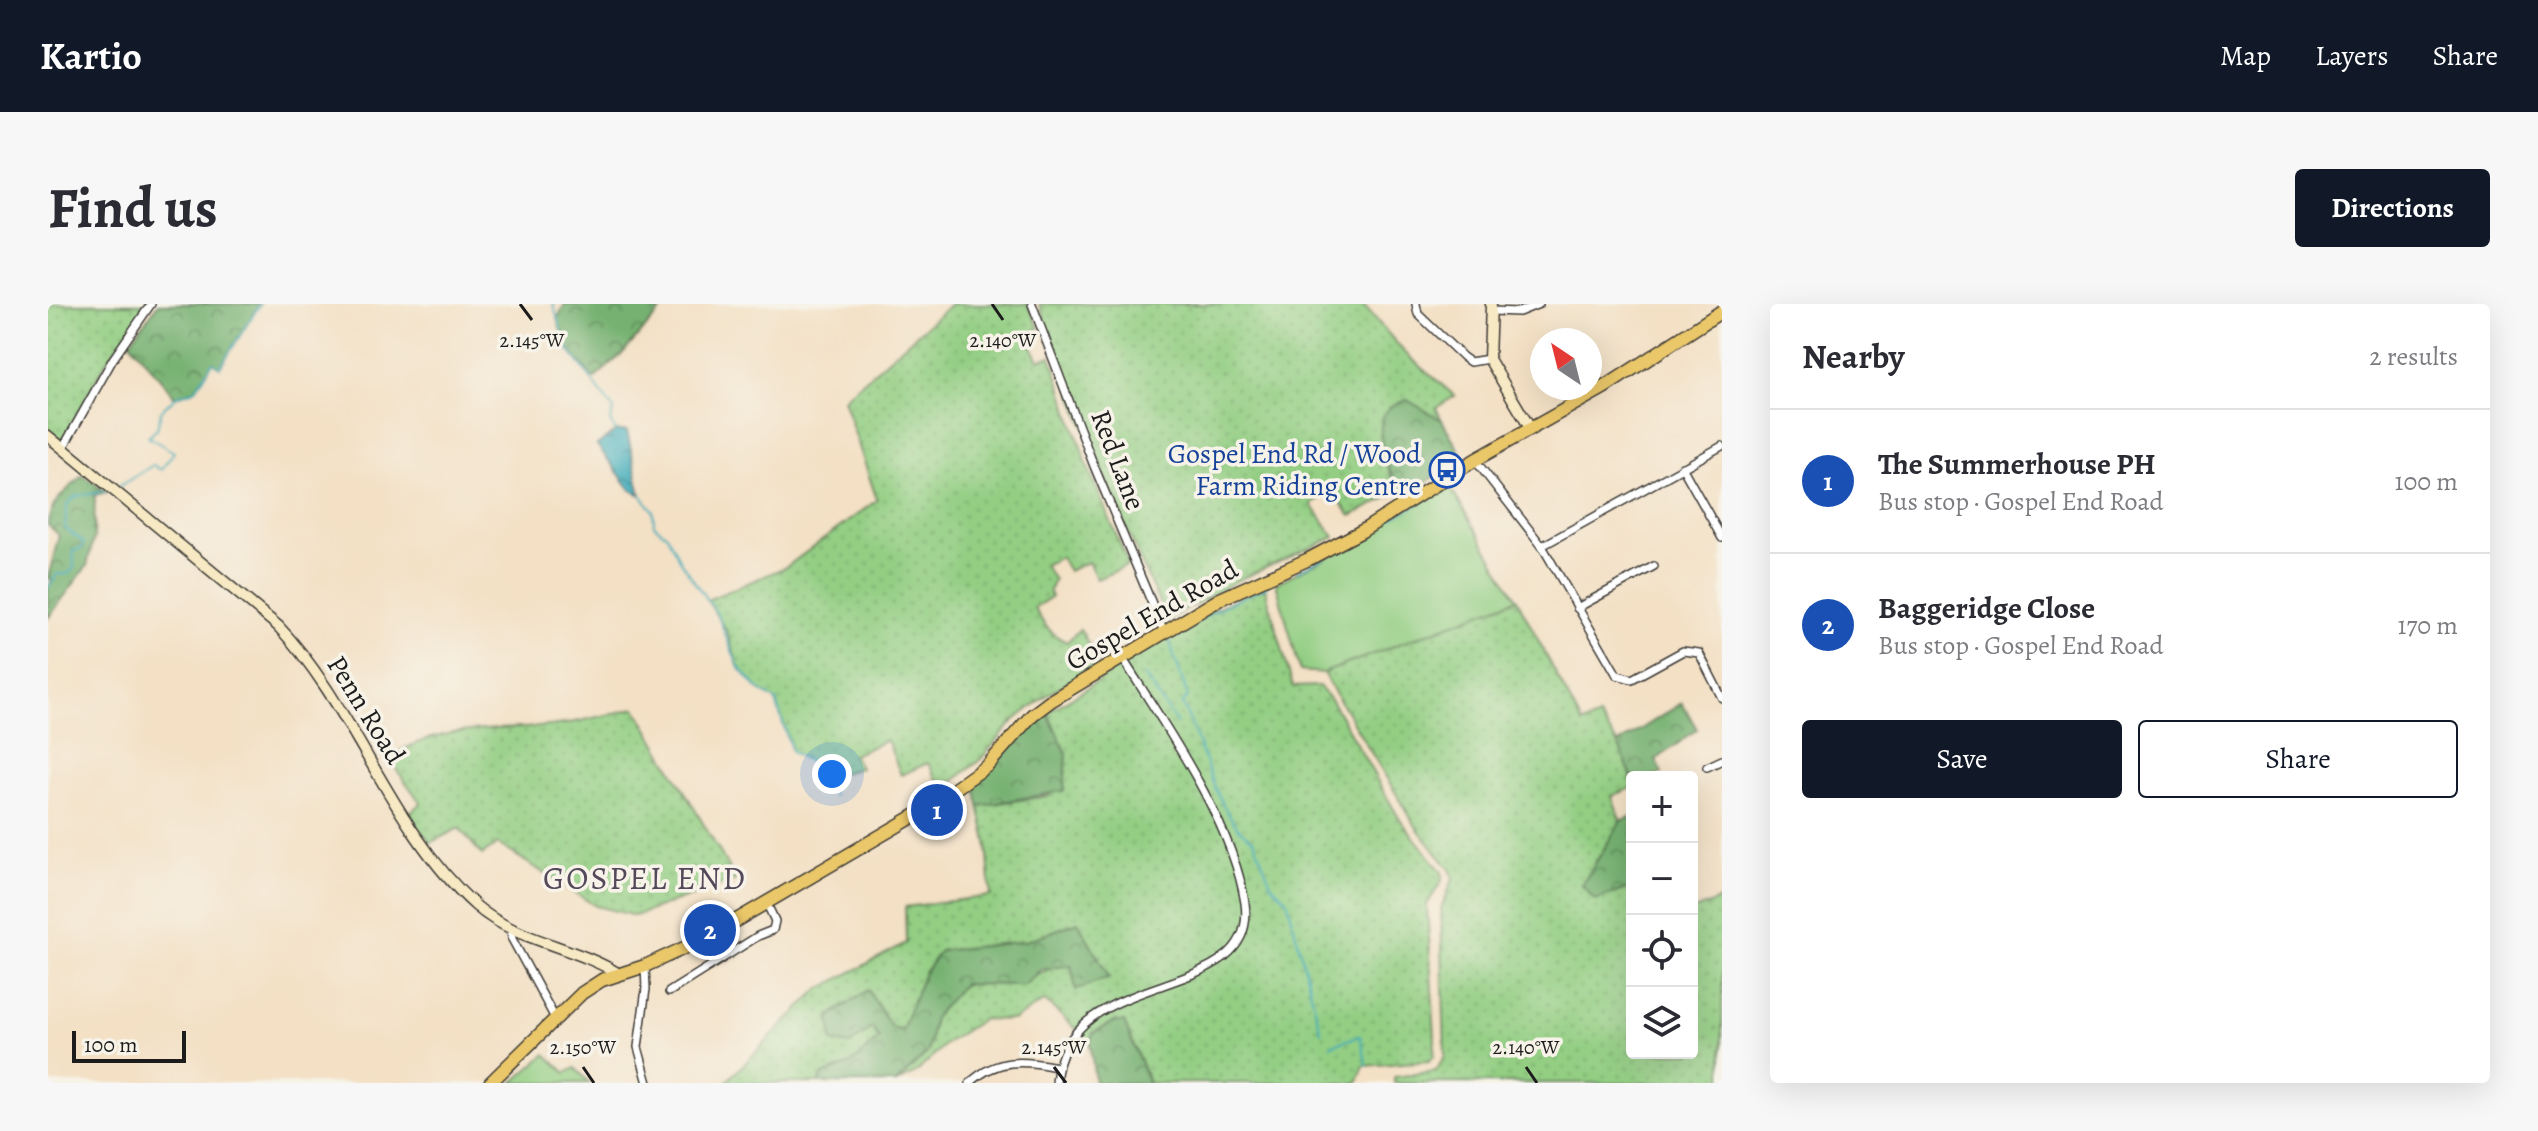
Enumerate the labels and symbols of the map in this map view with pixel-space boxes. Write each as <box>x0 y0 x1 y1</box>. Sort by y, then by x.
text: 2.145°W <box>500 327 565 354</box>
text: 2.140°W <box>970 327 1037 354</box>
north arrow <box>1530 328 1602 400</box>
street label: Red Lane <box>1082 404 1154 516</box>
place label: Gospel End Rd / Wood Farm Riding Centre <box>1168 435 1422 505</box>
bus stop icon: Gospel End Rd / Wood Farm Riding Centre <box>1428 451 1466 489</box>
street label: Gospel End Road <box>1059 550 1246 680</box>
street label: Penn Road <box>318 649 415 772</box>
your location <box>812 754 852 794</box>
pin: 1 <box>911 780 963 840</box>
district label: GOSPEL END <box>543 856 747 900</box>
pin: 2 <box>684 900 736 960</box>
scale bar <box>72 1027 186 1063</box>
text: 2.150°W <box>550 1034 617 1061</box>
text: 2.145°W <box>1022 1034 1087 1061</box>
text: 2.140°W <box>1493 1034 1560 1061</box>

